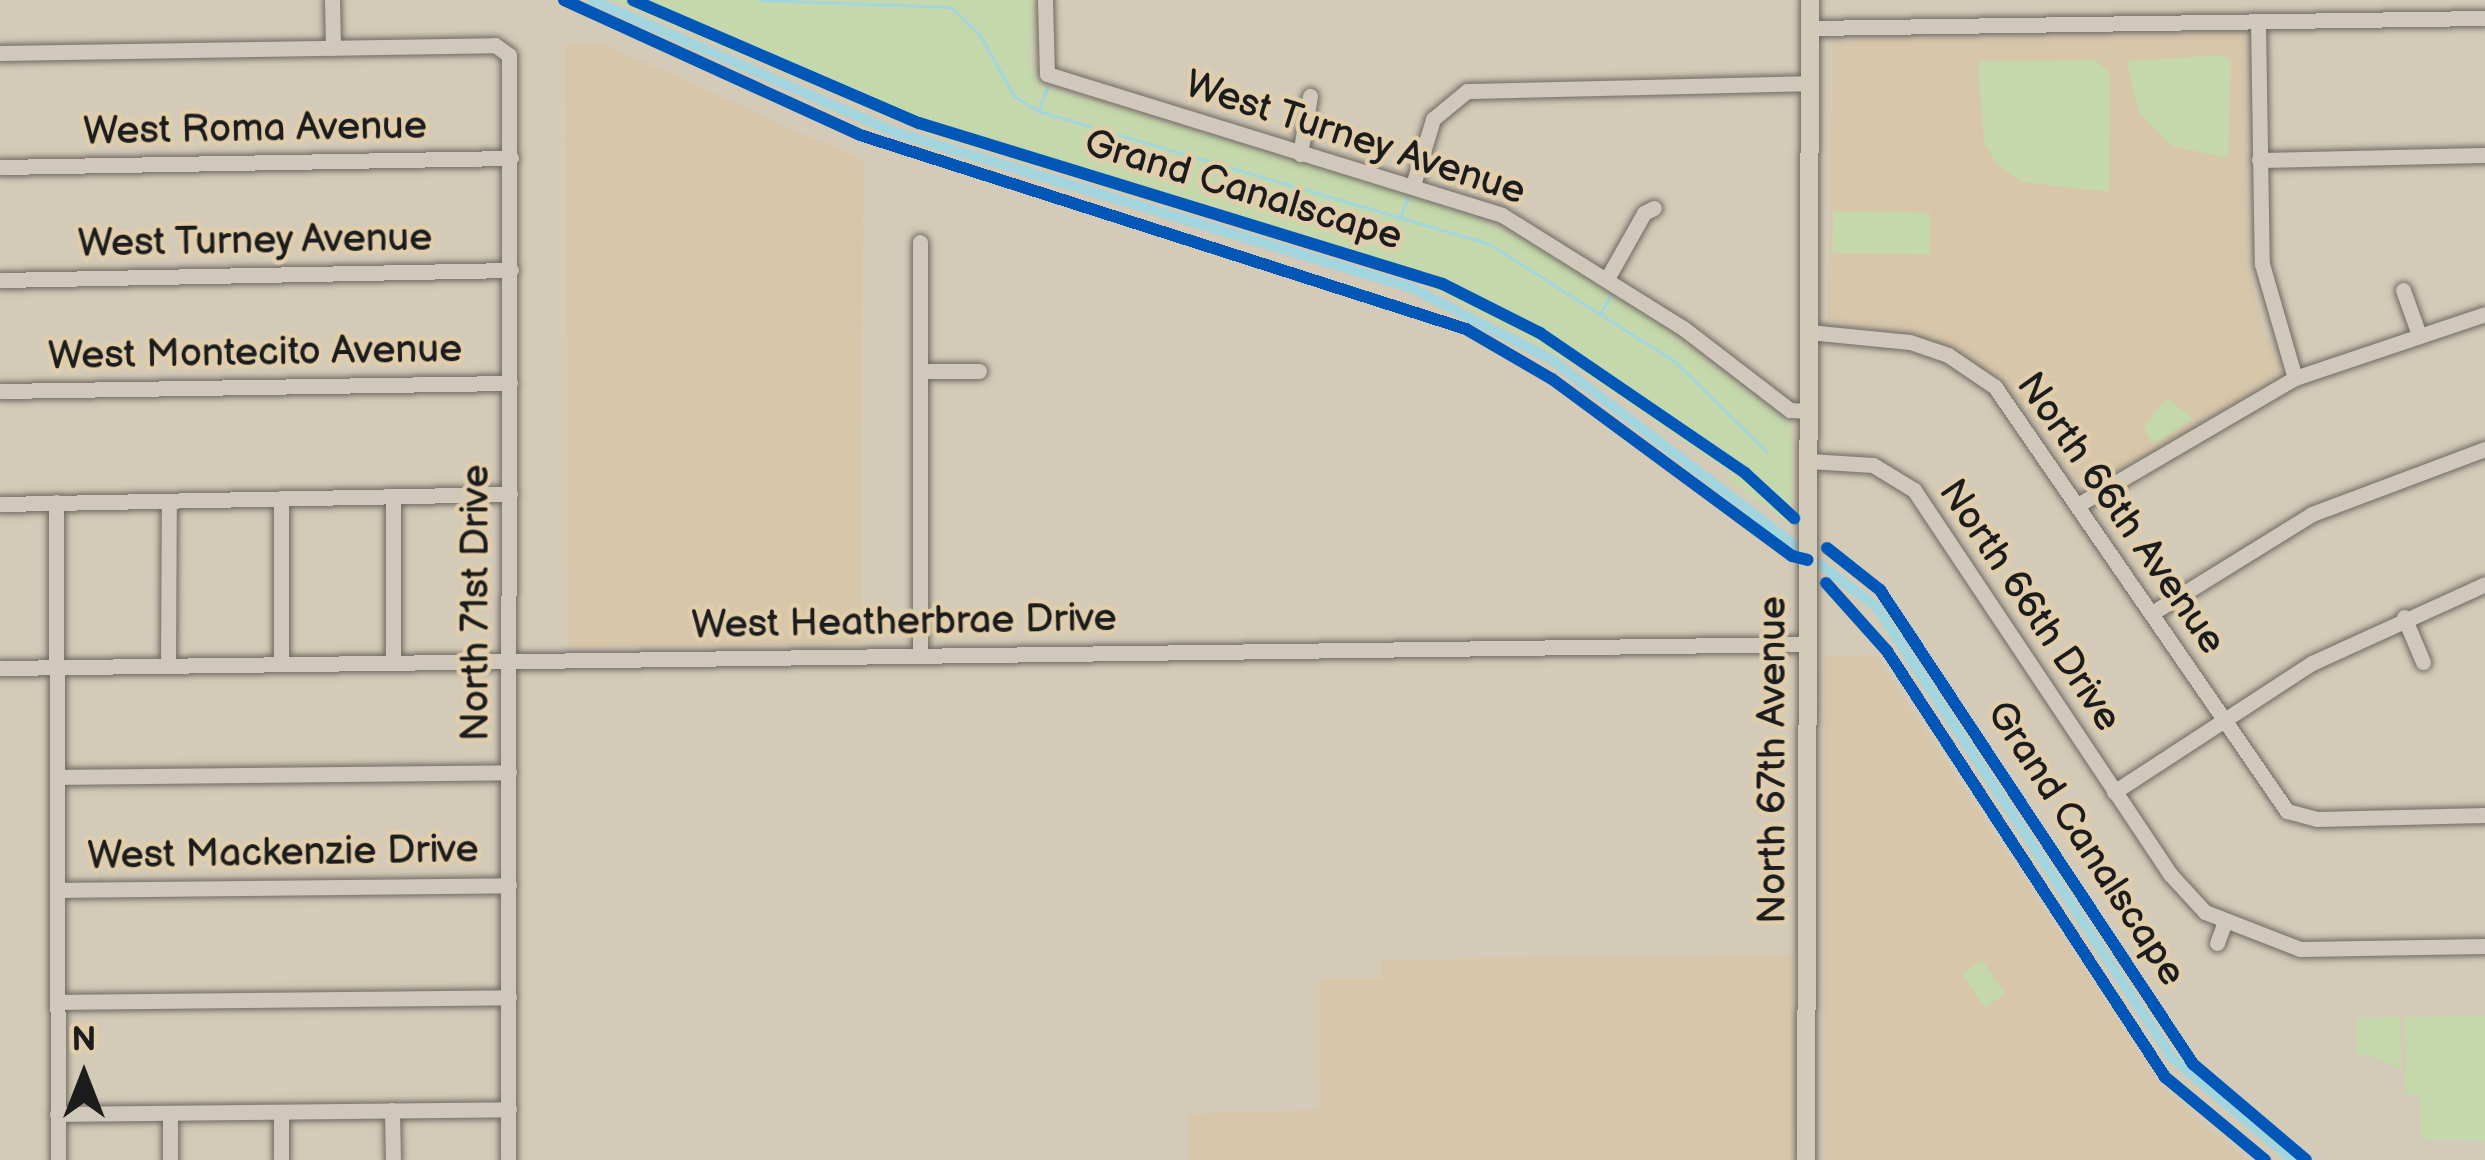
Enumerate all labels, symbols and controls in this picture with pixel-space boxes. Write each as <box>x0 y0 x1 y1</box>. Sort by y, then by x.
street label: West Turney Avenue <box>1177 61 1533 217</box>
street label: West Roma Avenue <box>83 104 427 156</box>
street label: Grand Canalscape <box>1078 120 1408 262</box>
street label: West Turney Avenue <box>75 215 435 269</box>
street label: West Montecito Avenue <box>47 327 463 381</box>
street label: North 66th Avenue <box>2005 364 2235 664</box>
street label: North 71st Drive <box>454 464 500 742</box>
street label: North 66th Drive <box>1928 471 2130 741</box>
street label: West Heatherbrae Drive <box>691 596 1117 650</box>
street label: North 67th Avenue <box>1751 596 1797 924</box>
street label: Grand Canalscape <box>1976 693 2194 995</box>
street label: West Mackenzie Drive <box>87 827 479 881</box>
north arrow <box>24 1016 144 1136</box>
text: N <box>72 1020 96 1060</box>

